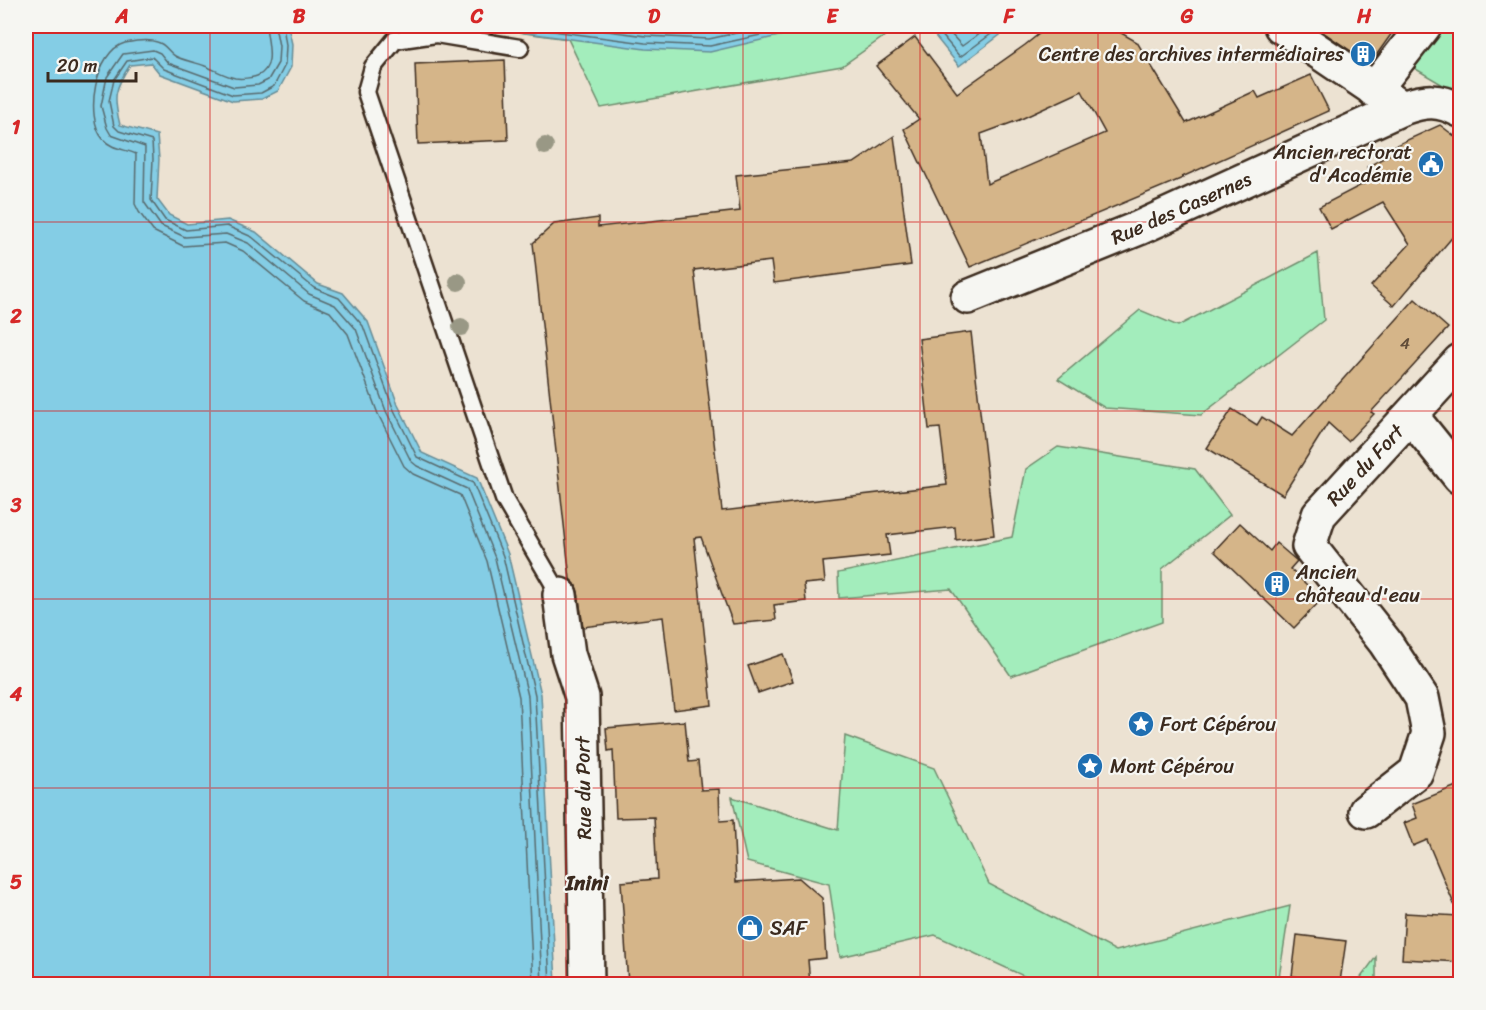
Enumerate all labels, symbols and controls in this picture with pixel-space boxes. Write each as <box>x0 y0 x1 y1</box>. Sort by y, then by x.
text: A <box>114 0 129 34</box>
text: B <box>293 0 306 34</box>
text: C <box>470 0 484 34</box>
text: D <box>648 0 661 34</box>
text: E <box>826 0 839 34</box>
text: F <box>1003 0 1016 34</box>
text: G <box>1180 0 1194 34</box>
text: H <box>1356 0 1372 34</box>
place label: Centre des archives intermédiaires <box>1039 37 1345 72</box>
building icon: Centre des archives intermédiaires <box>1348 39 1378 69</box>
scale bar <box>48 45 136 83</box>
text: 20 m <box>57 50 97 82</box>
text: 1 <box>12 110 21 145</box>
place label: Ancien rectorat d'Académie <box>1272 135 1412 193</box>
public building icon: Ancien rectorat d'Académie <box>1416 149 1446 179</box>
street label: Rue des Casernes <box>1105 161 1258 255</box>
text: 2 <box>9 299 22 334</box>
house number: 4 <box>1400 329 1410 358</box>
street label: Rue du Fort <box>1318 415 1414 515</box>
text: 3 <box>10 488 22 523</box>
place label: Ancien château d'eau <box>1295 555 1420 613</box>
building icon: Ancien château d'eau <box>1262 569 1292 599</box>
text: 4 <box>9 677 23 712</box>
place label: Fort Cépérou <box>1160 707 1276 742</box>
place icon: Fort Cépérou <box>1126 709 1156 739</box>
street label: Rue du Port <box>565 735 602 840</box>
place label: Mont Cépérou <box>1110 749 1234 784</box>
place icon: Mont Cépérou <box>1075 751 1105 781</box>
district label: Inini <box>565 864 609 902</box>
text: 5 <box>10 865 22 900</box>
place label: SAF <box>770 911 809 946</box>
shop icon: SAF <box>735 913 765 943</box>

